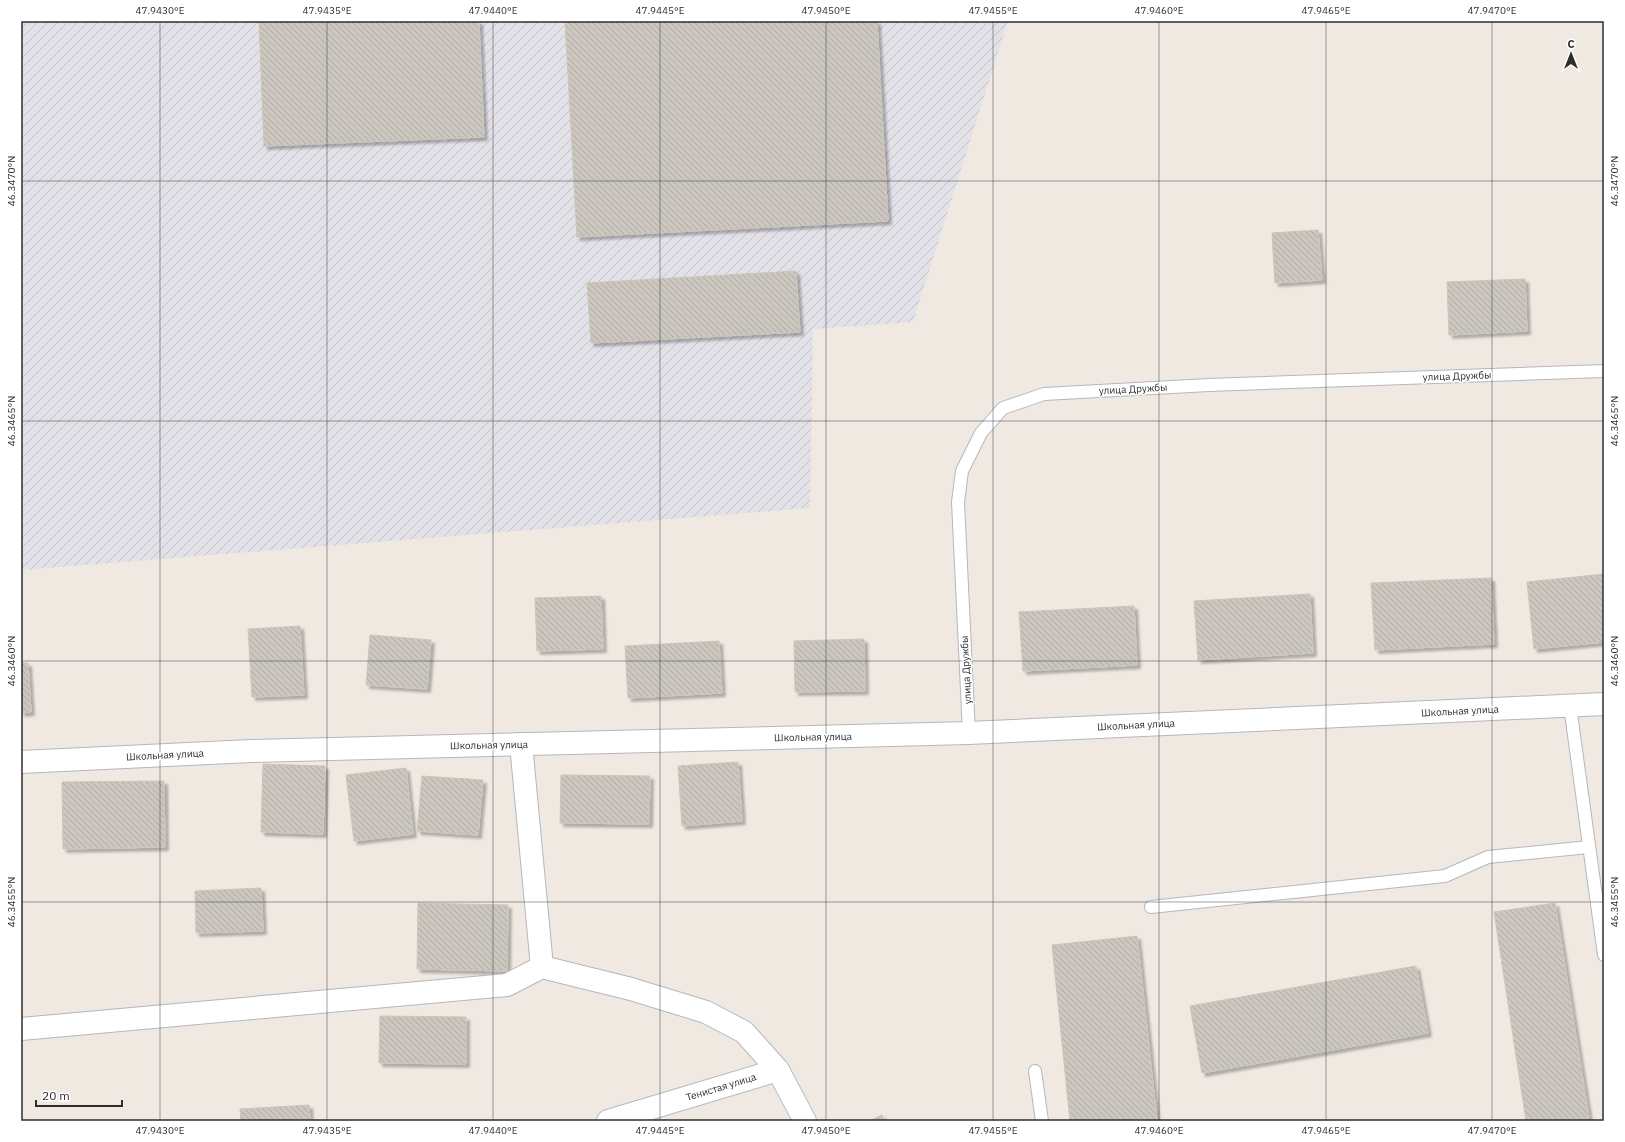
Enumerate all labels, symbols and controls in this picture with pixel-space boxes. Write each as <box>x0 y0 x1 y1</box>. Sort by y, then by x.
text: 47.9430°E <box>135 4 185 17</box>
text: 47.9435°E <box>302 4 352 17</box>
text: 47.9440°E <box>468 4 518 17</box>
text: 47.9445°E <box>635 4 685 17</box>
text: 47.9450°E <box>801 4 851 17</box>
text: 47.9455°E <box>968 4 1018 17</box>
text: 47.9460°E <box>1134 4 1184 17</box>
text: 47.9465°E <box>1301 4 1351 17</box>
text: 47.9470°E <box>1467 4 1517 17</box>
north arrow <box>1551 34 1591 74</box>
text: С <box>1567 37 1575 51</box>
text: 46.3470°N <box>5 156 18 206</box>
text: 46.3470°N <box>1608 156 1621 206</box>
street label: улица Дружбы <box>1422 368 1492 384</box>
street label: улица Дружбы <box>1098 381 1168 397</box>
text: 46.3465°N <box>5 396 18 446</box>
text: 46.3465°N <box>1608 396 1621 446</box>
street label: улица Дружбы <box>958 635 974 705</box>
text: 46.3460°N <box>5 636 18 686</box>
text: 46.3460°N <box>1608 636 1621 686</box>
street label: Школьная улица <box>1421 702 1500 720</box>
street label: Школьная улица <box>1097 716 1176 734</box>
street label: Школьная улица <box>774 730 853 744</box>
street label: Школьная улица <box>450 738 529 752</box>
street label: Школьная улица <box>126 746 205 764</box>
text: 46.3455°N <box>5 877 18 927</box>
text: 46.3455°N <box>1608 877 1621 927</box>
street label: Тенистая улица <box>684 1070 758 1104</box>
scale bar <box>36 1082 122 1108</box>
text: 20 m <box>42 1088 70 1103</box>
text: 47.9430°E <box>135 1124 185 1137</box>
text: 47.9435°E <box>302 1124 352 1137</box>
text: 47.9440°E <box>468 1124 518 1137</box>
text: 47.9445°E <box>635 1124 685 1137</box>
text: 47.9450°E <box>801 1124 851 1137</box>
text: 47.9455°E <box>968 1124 1018 1137</box>
text: 47.9460°E <box>1134 1124 1184 1137</box>
text: 47.9465°E <box>1301 1124 1351 1137</box>
text: 47.9470°E <box>1467 1124 1517 1137</box>

